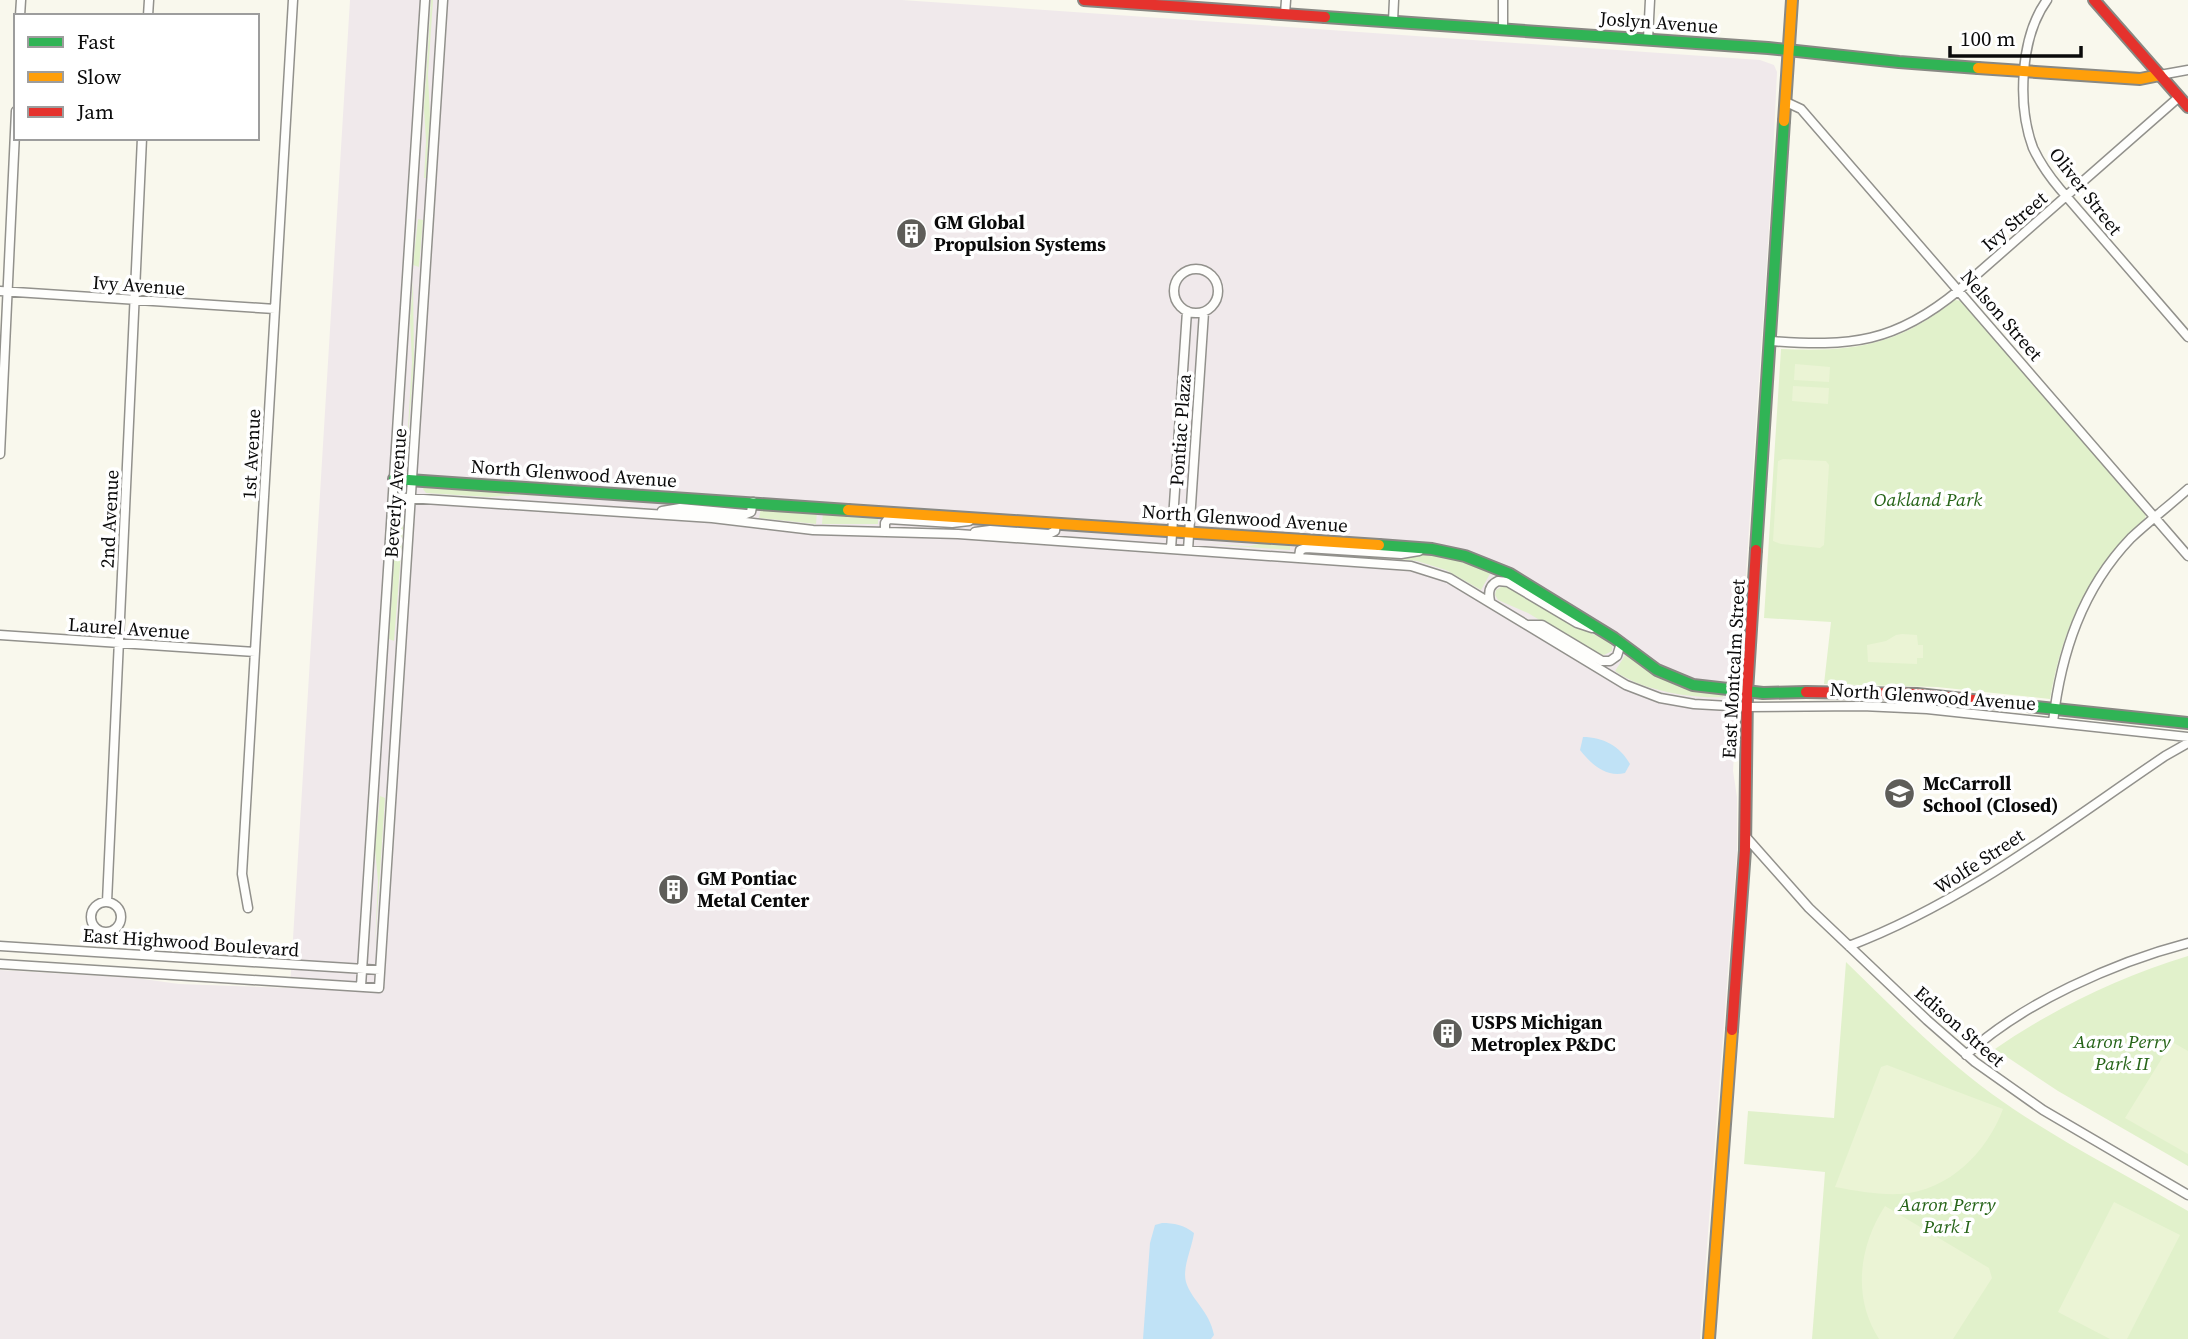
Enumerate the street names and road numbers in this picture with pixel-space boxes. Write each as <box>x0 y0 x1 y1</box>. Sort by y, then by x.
street label: Joslyn Avenue <box>1598 5 1719 39</box>
street label: Oliver Street <box>2043 142 2129 241</box>
street label: Ivy Street <box>1976 185 2053 257</box>
street label: Nelson Street <box>1955 264 2049 367</box>
street label: Ivy Avenue <box>92 269 186 301</box>
street label: Pontiac Plaza <box>1163 373 1197 487</box>
street label: 1st Avenue <box>236 408 266 500</box>
street label: Beverly Avenue <box>377 427 413 559</box>
street label: North Glenwood Avenue <box>470 453 678 493</box>
street label: 2nd Avenue <box>93 469 125 569</box>
street label: North Glenwood Avenue <box>1141 498 1349 538</box>
street label: East Montcalm Street <box>1715 578 1751 760</box>
street label: Laurel Avenue <box>67 611 191 645</box>
street label: North Glenwood Avenue <box>1829 676 2037 716</box>
street label: Wolfe Street <box>1929 822 2030 900</box>
street label: East Highwood Boulevard <box>82 921 300 963</box>
street label: Edison Street <box>1909 980 2011 1073</box>

